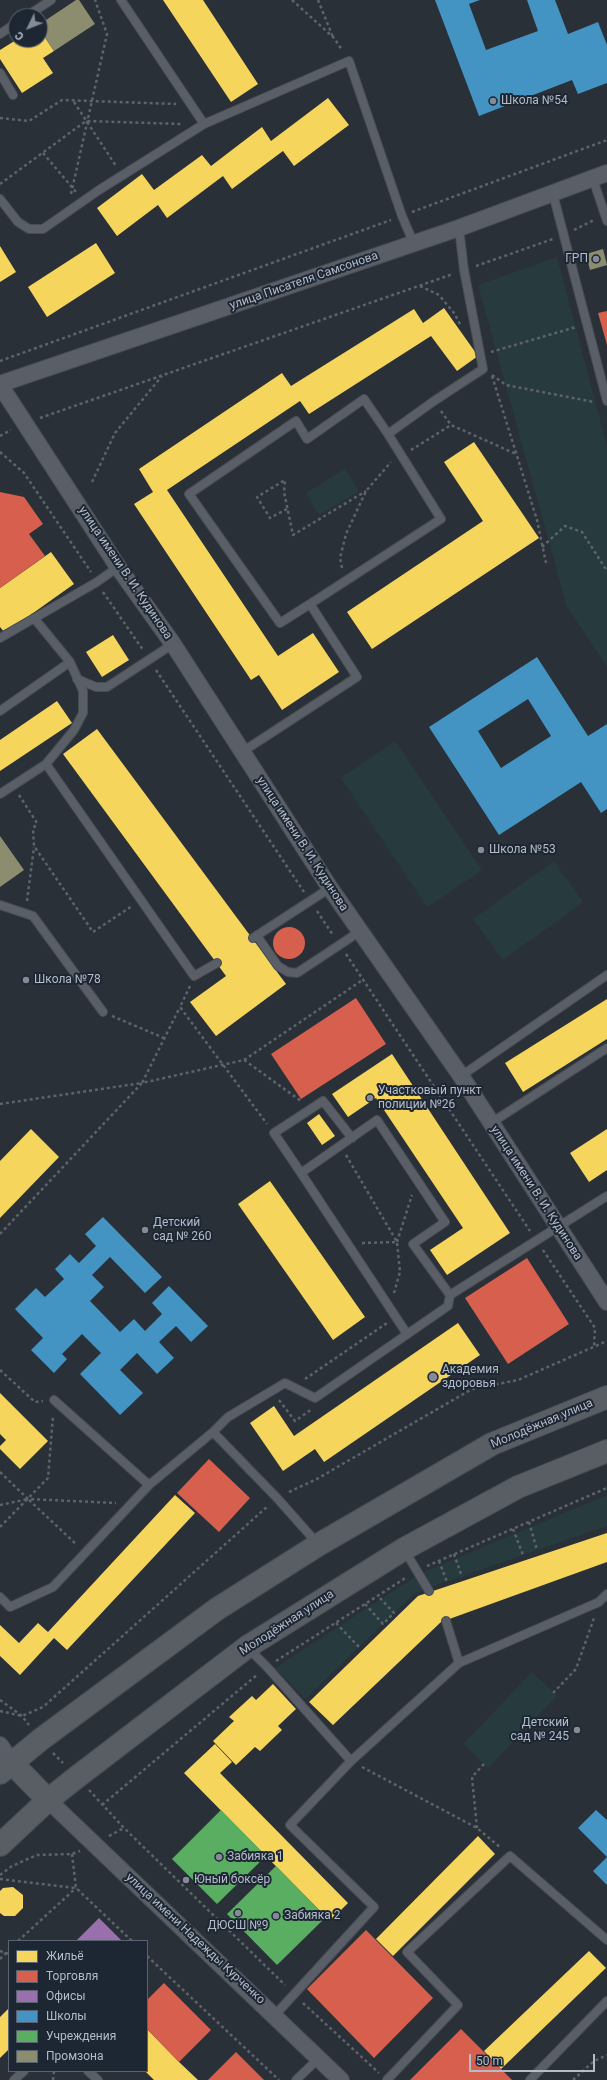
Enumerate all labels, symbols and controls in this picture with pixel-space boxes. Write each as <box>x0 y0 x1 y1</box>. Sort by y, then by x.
north arrow <box>8 8 48 48</box>
text: С <box>12 29 27 43</box>
place label: Школа №54 <box>501 94 568 108</box>
marker: Школа №54 <box>488 96 498 106</box>
street label: улица Писателя Самсонова <box>228 249 380 313</box>
place label: ГРП <box>565 252 588 266</box>
marker: ГРП <box>591 254 601 264</box>
street label: улица имени В. И. Кудинова <box>75 504 175 642</box>
street label: улица имени В. И. Кудинова <box>253 774 351 914</box>
place label: Школа №53 <box>489 843 556 857</box>
marker: Школа №53 <box>476 845 486 855</box>
place label: Школа №78 <box>34 973 101 987</box>
marker: Школа №78 <box>21 975 31 985</box>
place label: Участковый пункт полиции №26 <box>378 1084 482 1112</box>
marker: Участковый пункт полиции №26 <box>365 1093 375 1103</box>
street label: улица имени В. И. Кудинова <box>487 1123 585 1263</box>
place label: Детский сад № 260 <box>153 1216 212 1244</box>
marker: Детский сад № 260 <box>140 1225 150 1235</box>
place label: Академия здоровья <box>442 1363 499 1391</box>
marker: Академия здоровья <box>427 1371 439 1383</box>
street label: Молодёжная улица <box>489 1396 595 1452</box>
street label: Молодёжная улица <box>237 1587 337 1659</box>
place label: Детский сад № 245 <box>510 1716 569 1744</box>
marker: Детский сад № 245 <box>572 1725 582 1735</box>
place label: Забияка 1 <box>227 1850 283 1864</box>
marker: Забияка 1 <box>214 1852 224 1862</box>
street label: улица имени Надежды Курченко <box>122 1871 268 2007</box>
place label: Юный боксёр <box>194 1873 270 1887</box>
marker: Юный боксёр <box>181 1875 191 1885</box>
marker: ДЮСШ №9 <box>233 1908 243 1918</box>
place label: Забияка 2 <box>284 1909 340 1923</box>
marker: Забияка 2 <box>271 1911 281 1921</box>
place label: ДЮСШ №9 <box>208 1919 268 1933</box>
legend <box>8 1940 148 2072</box>
text: Жильё <box>46 1949 84 1963</box>
text: Торговля <box>46 1969 98 1983</box>
text: Офисы <box>46 1989 86 2003</box>
text: Школы <box>46 2009 87 2023</box>
text: Учреждения <box>46 2029 116 2043</box>
scale bar <box>471 2046 597 2072</box>
text: Промзона <box>46 2049 103 2063</box>
text: 50 m <box>476 2054 503 2068</box>

